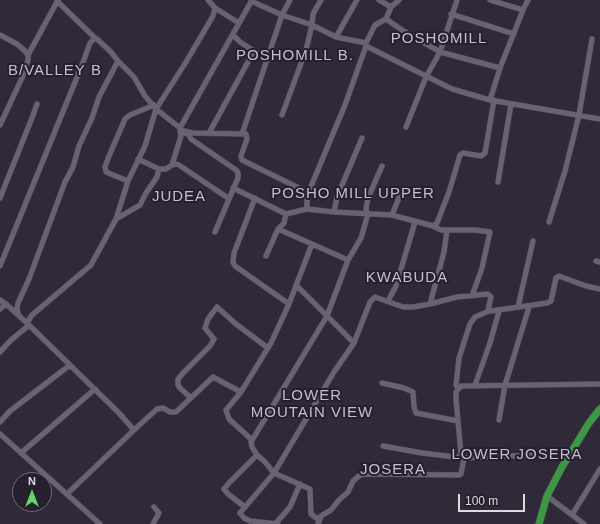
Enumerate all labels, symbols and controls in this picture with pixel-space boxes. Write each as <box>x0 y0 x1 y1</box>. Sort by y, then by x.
district label: POSHOMILL <box>391 30 487 48</box>
district label: POSHOMILL B. <box>236 47 354 65</box>
district label: B/VALLEY B <box>8 62 102 80</box>
district label: POSHO MILL UPPER <box>271 185 435 203</box>
district label: JUDEA <box>152 188 206 206</box>
district label: KWABUDA <box>366 269 448 287</box>
district label: LOWER MOUTAIN VIEW <box>251 387 373 422</box>
district label: LOWER JOSERA <box>451 446 583 464</box>
district label: JOSERA <box>360 461 426 479</box>
north arrow <box>12 472 52 512</box>
text: N <box>28 475 36 487</box>
scale bar <box>460 486 527 512</box>
text: 100 m <box>465 494 498 508</box>

